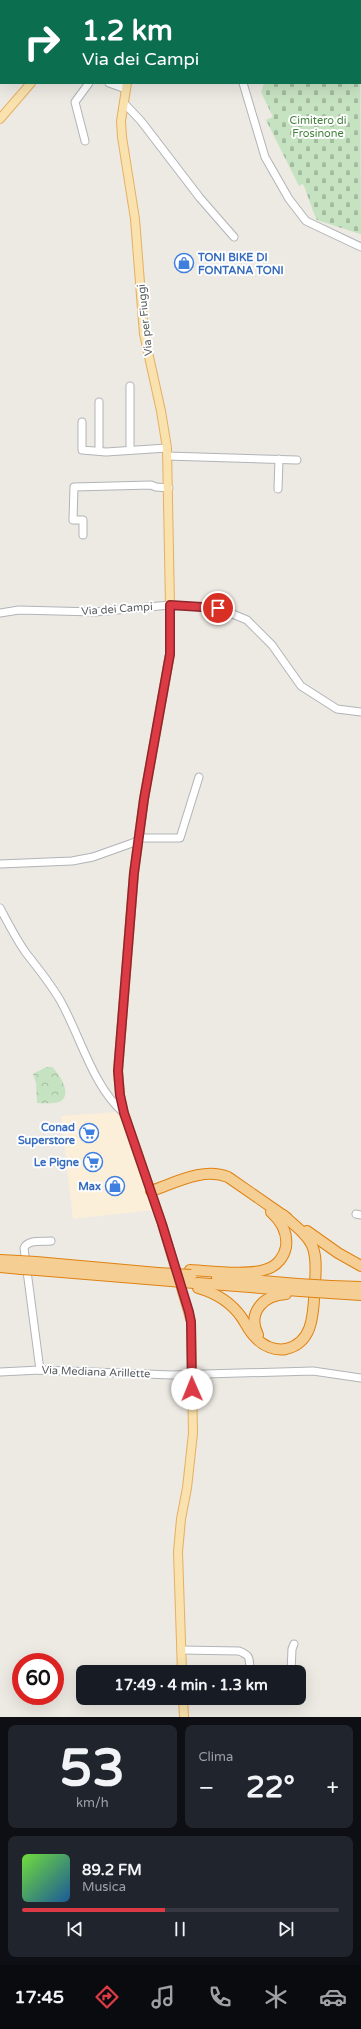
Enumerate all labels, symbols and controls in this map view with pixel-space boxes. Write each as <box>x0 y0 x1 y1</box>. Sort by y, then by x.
text: 1.2 km <box>82 14 173 48</box>
icon: right <box>16 16 68 68</box>
text: Via dei Campi <box>82 48 199 70</box>
park label: Cimitero di Frosinone <box>290 114 346 140</box>
place label: TONI BIKE DI FONTANA TONI <box>197 251 284 277</box>
shop icon: TONI BIKE DI FONTANA TONI <box>173 252 195 274</box>
street label: Via per Fiuggi <box>135 283 155 357</box>
pin <box>201 591 235 625</box>
icon: arrive <box>207 597 229 619</box>
street label: Via dei Campi <box>81 600 153 618</box>
place label: Conad Superstore <box>18 1121 76 1148</box>
supermarket icon: Conad Superstore <box>78 1122 100 1144</box>
supermarket icon: Le Pigne <box>82 1151 104 1173</box>
place label: Le Pigne <box>34 1156 80 1170</box>
shop icon: Max <box>104 1175 126 1197</box>
place label: Max <box>78 1180 101 1193</box>
street label: Via Mediana Arillette <box>41 1364 151 1380</box>
position arrow <box>171 1368 213 1410</box>
speed limit sign: 60 <box>12 1653 64 1705</box>
text: 17:49 · 4 min · 1.3 km <box>114 1676 268 1694</box>
text: 53 <box>60 1737 125 1800</box>
text: Clima <box>199 1749 233 1765</box>
text: 22° <box>246 1769 295 1806</box>
text: − <box>199 1775 214 1801</box>
text: + <box>327 1775 339 1801</box>
text: km/h <box>76 1795 109 1811</box>
text: 89.2 FM <box>82 1861 142 1879</box>
text: Musica <box>82 1879 126 1895</box>
icon: previous <box>64 1918 86 1940</box>
icon: pause <box>169 1918 191 1940</box>
icon: next <box>275 1918 297 1940</box>
icon: directions <box>93 1983 121 2011</box>
icon: music <box>149 1983 177 2011</box>
icon: phone <box>206 1983 234 2011</box>
icon: climate <box>262 1983 290 2011</box>
icon: car <box>319 1983 347 2011</box>
text: 17:45 <box>14 1986 64 2008</box>

